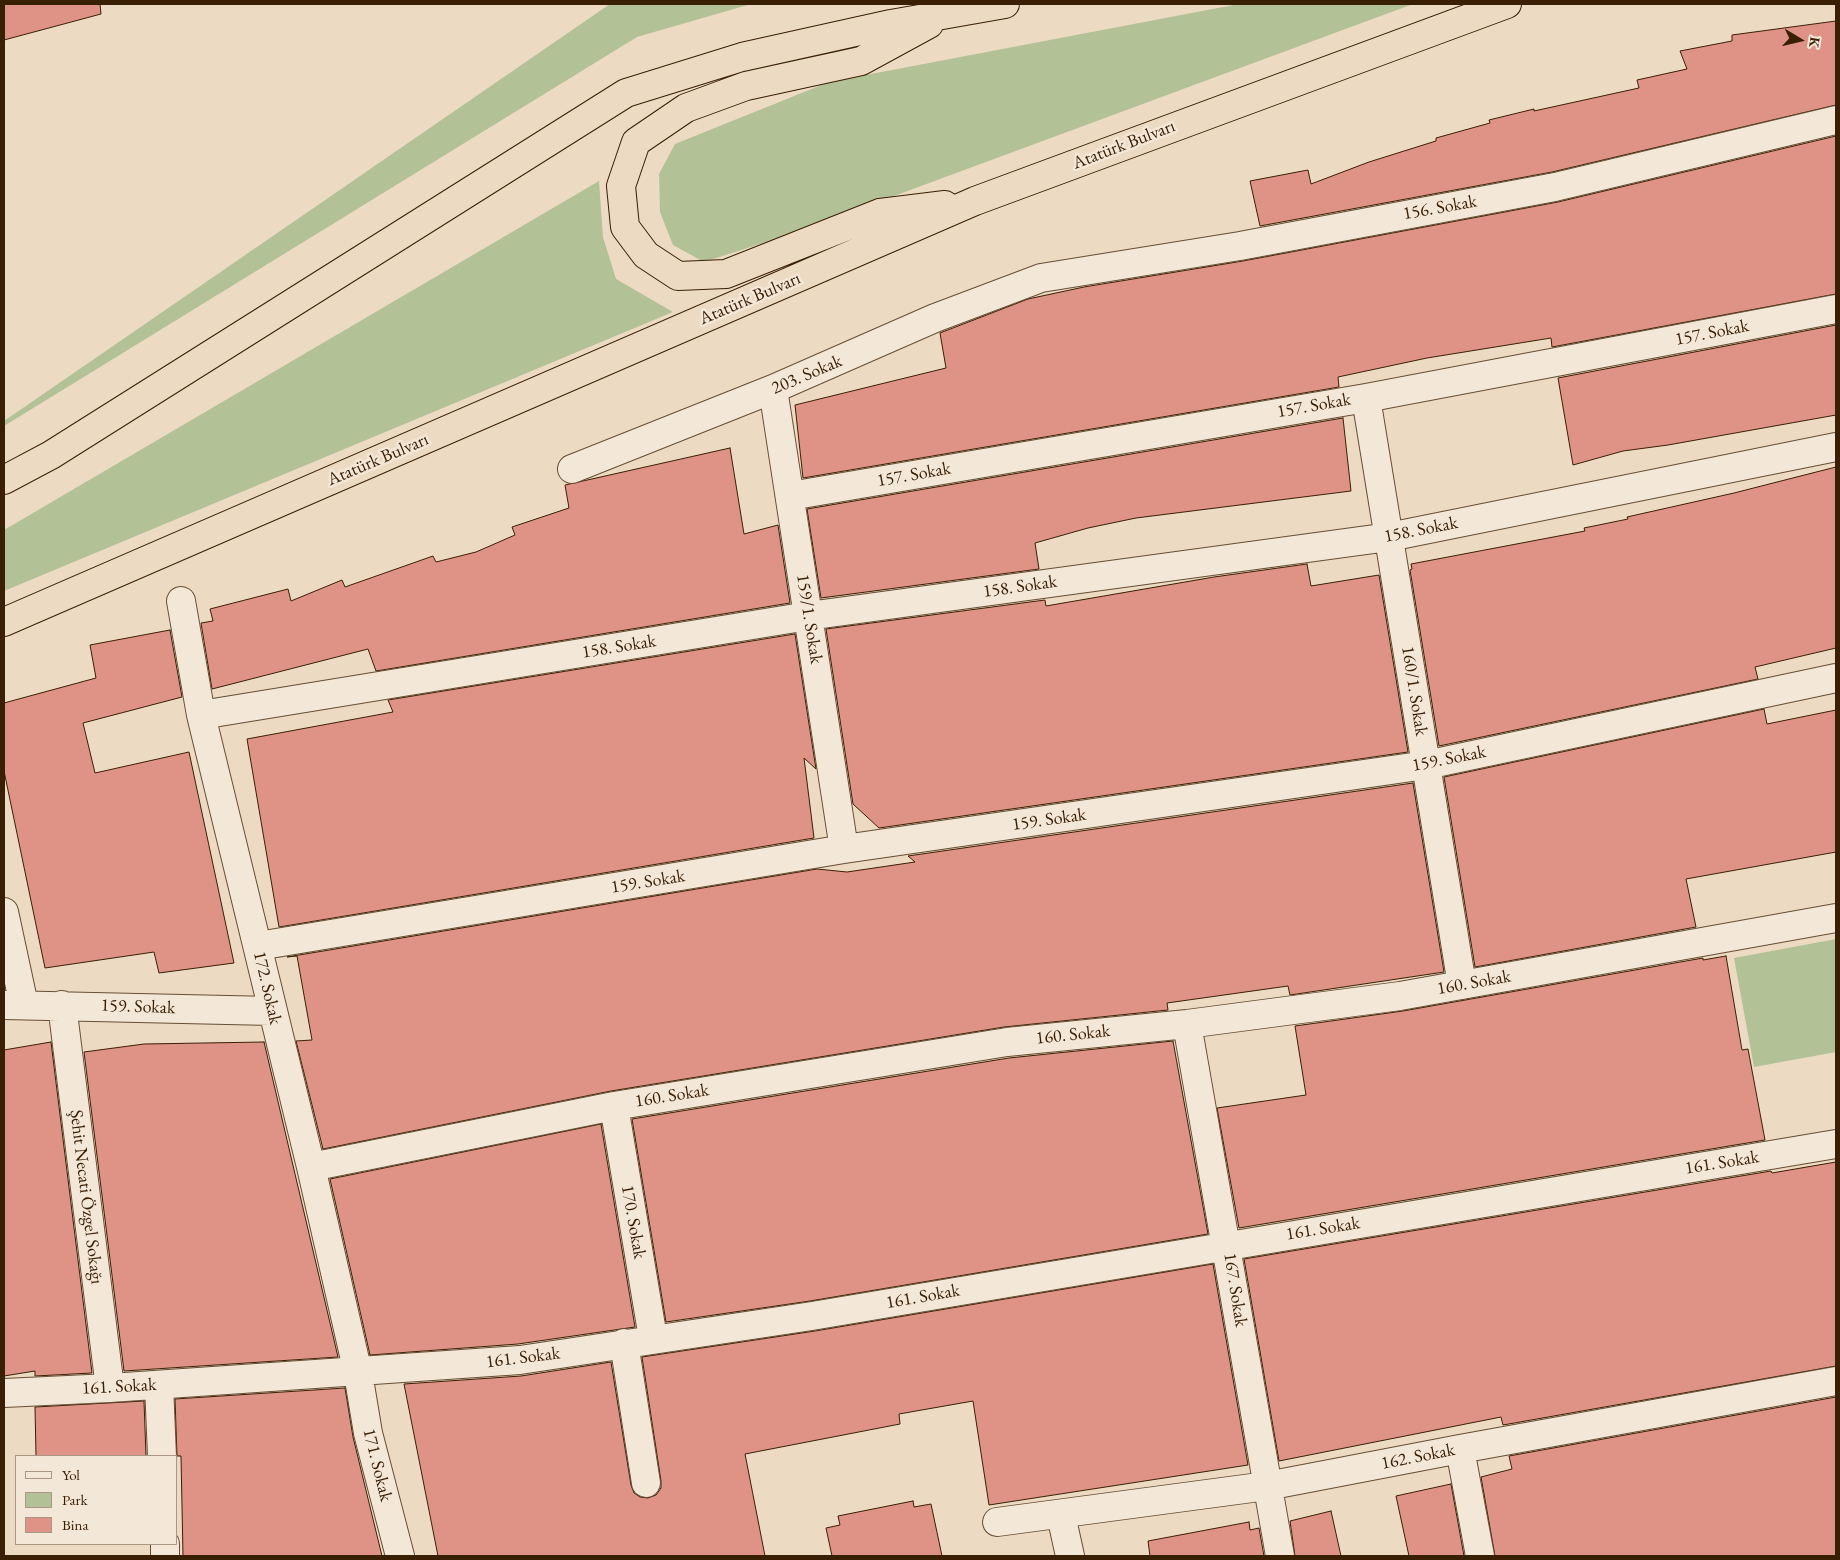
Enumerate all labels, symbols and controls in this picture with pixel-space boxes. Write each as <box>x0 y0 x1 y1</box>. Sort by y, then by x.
north arrow <box>1775 15 1825 65</box>
text: K <box>1805 36 1825 49</box>
street label: Atatürk Bulvarı <box>1070 116 1178 174</box>
street label: 156. Sokak <box>1401 191 1479 225</box>
street label: Atatürk Bulvarı <box>696 268 804 330</box>
street label: 157. Sokak <box>1673 315 1751 351</box>
street label: 203. Sokak <box>768 350 846 400</box>
street label: 157. Sokak <box>1275 389 1353 423</box>
street label: Atatürk Bulvarı <box>324 429 432 491</box>
street label: 157. Sokak <box>875 458 953 492</box>
street label: 158. Sokak <box>1382 512 1460 548</box>
street label: 158. Sokak <box>981 571 1059 603</box>
street label: 159/1. Sokak <box>791 573 827 665</box>
street label: 158. Sokak <box>580 630 658 664</box>
street label: 160/1. Sokak <box>1396 645 1432 737</box>
street label: 159. Sokak <box>1410 741 1488 777</box>
street label: 159. Sokak <box>1010 804 1088 836</box>
street label: 159. Sokak <box>609 865 687 899</box>
street label: 172. Sokak <box>248 949 286 1027</box>
street label: 160. Sokak <box>1435 966 1513 1000</box>
street label: 159. Sokak <box>100 995 176 1019</box>
street label: 160. Sokak <box>1035 1020 1111 1050</box>
street label: 160. Sokak <box>633 1079 711 1113</box>
street label: Şehit Necati Özgel Sokağı <box>65 1109 107 1285</box>
street label: 161. Sokak <box>1683 1146 1761 1180</box>
street label: 170. Sokak <box>616 1183 650 1261</box>
street label: 161. Sokak <box>1284 1212 1362 1246</box>
street label: 167. Sokak <box>1218 1251 1252 1329</box>
street label: 161. Sokak <box>884 1280 962 1314</box>
street label: 161. Sokak <box>485 1343 561 1373</box>
street label: 161. Sokak <box>81 1374 157 1400</box>
street label: 171. Sokak <box>357 1426 397 1504</box>
street label: 162. Sokak <box>1379 1439 1457 1475</box>
legend <box>15 1455 178 1545</box>
text: Yol <box>62 1465 80 1484</box>
text: Park <box>62 1490 88 1509</box>
text: Bina <box>62 1515 88 1534</box>

